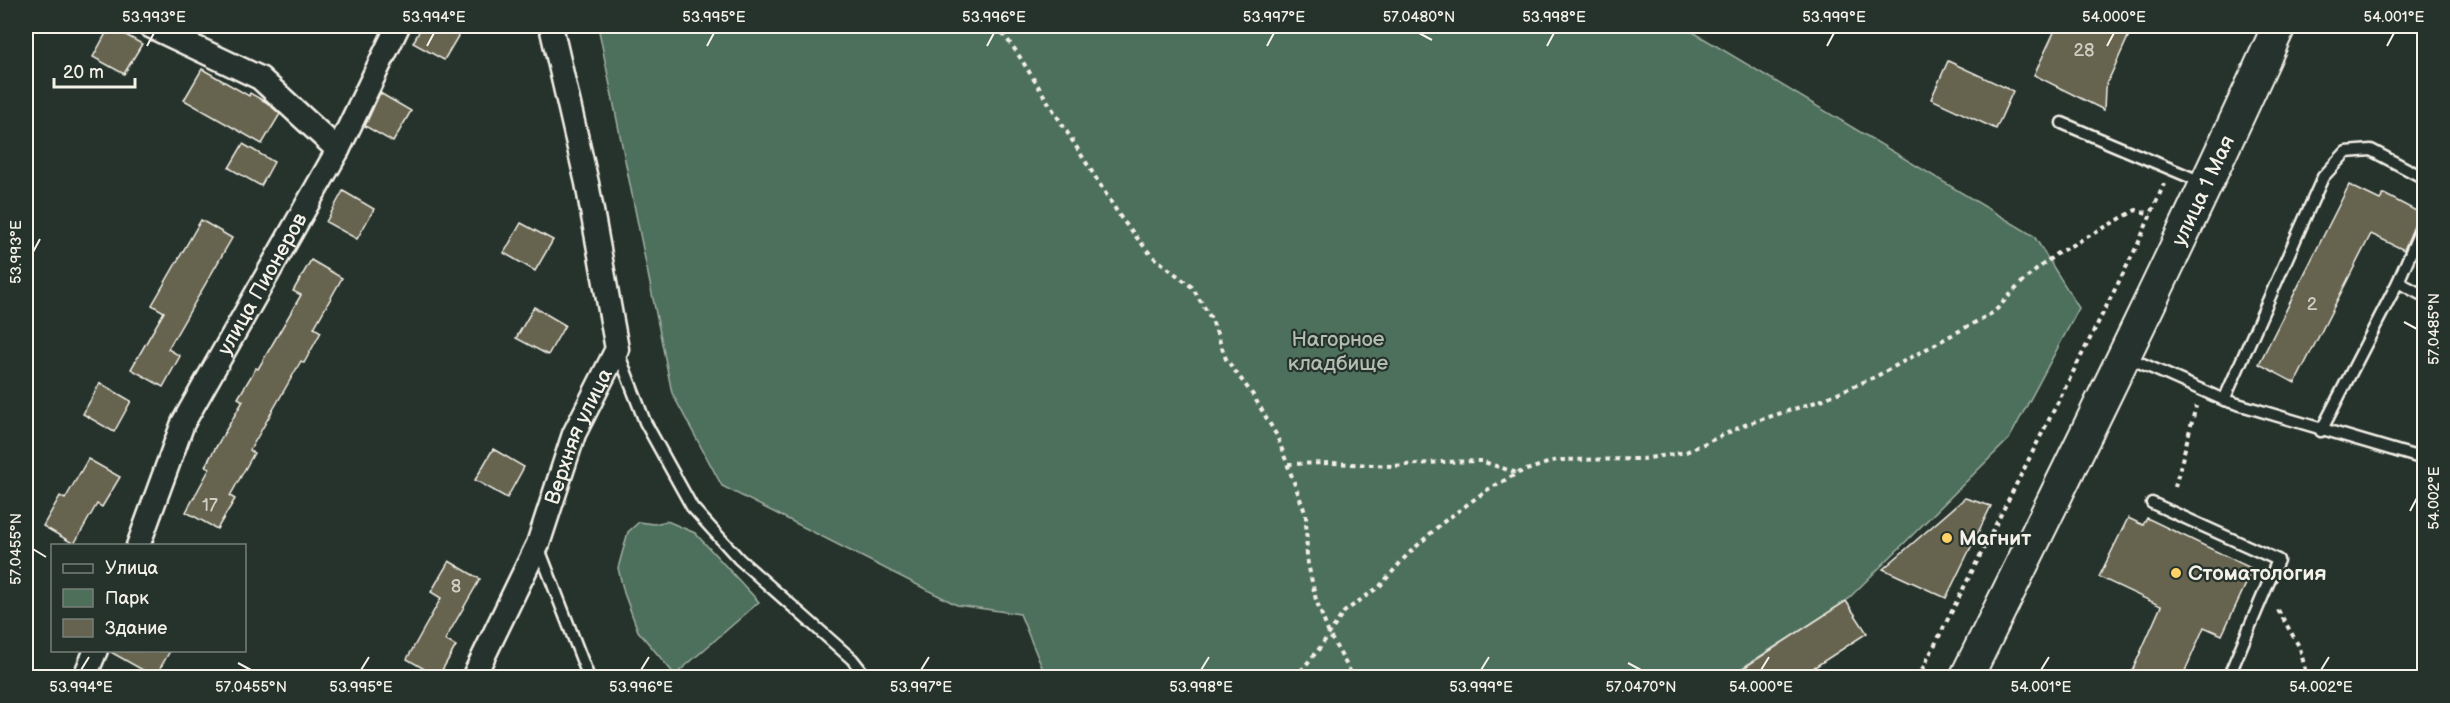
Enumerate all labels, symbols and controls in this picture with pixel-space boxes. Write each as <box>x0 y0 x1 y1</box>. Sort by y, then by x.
text: 53.993°E <box>122 8 186 27</box>
text: 53.994°E <box>402 8 466 27</box>
text: 53.995°E <box>682 8 746 27</box>
text: 53.996°E <box>962 8 1026 27</box>
text: 53.997°E <box>1243 8 1305 27</box>
text: 57.0480°N <box>1383 8 1455 27</box>
text: 53.998°E <box>1522 8 1586 27</box>
text: 53.999°E <box>1802 8 1866 27</box>
text: 54.000°E <box>2082 8 2146 27</box>
text: 54.001°E <box>2364 8 2425 27</box>
house number: 28 <box>2073 40 2095 61</box>
scale bar <box>54 51 135 89</box>
text: 20 m <box>63 62 104 83</box>
street label: улица 1 Мая <box>2166 131 2240 250</box>
street label: улица Пионеров <box>212 208 312 359</box>
text: 53.993°E <box>7 220 26 284</box>
text: 57.0485°N <box>2425 293 2444 365</box>
house number: 2 <box>2307 294 2318 315</box>
park label: Нагорное кладбище <box>1288 327 1389 376</box>
street label: Верхняя улица <box>539 364 618 508</box>
text: 54.002°E <box>2425 466 2444 530</box>
house number: 17 <box>202 495 218 516</box>
text: 57.0455°N <box>7 513 26 585</box>
place label: Магнит <box>1959 526 2031 551</box>
marker: Магнит <box>1940 531 1954 545</box>
legend <box>51 544 246 652</box>
text: Улица <box>105 558 159 579</box>
place label: Стоматология <box>2188 561 2327 586</box>
marker: Стоматология <box>2169 566 2183 580</box>
house number: 8 <box>451 576 461 597</box>
text: Парк <box>105 588 149 609</box>
text: Здание <box>105 618 167 639</box>
text: 53.994°E <box>49 678 113 697</box>
text: 57.0455°N <box>215 678 287 697</box>
text: 53.995°E <box>329 678 393 697</box>
text: 53.996°E <box>609 678 673 697</box>
text: 53.997°E <box>890 678 952 697</box>
text: 53.998°E <box>1169 678 1233 697</box>
text: 53.999°E <box>1449 678 1513 697</box>
text: 57.0470°N <box>1605 678 1677 697</box>
text: 54.000°E <box>1729 678 1793 697</box>
text: 54.001°E <box>2011 678 2072 697</box>
text: 54.002°E <box>2289 678 2353 697</box>

